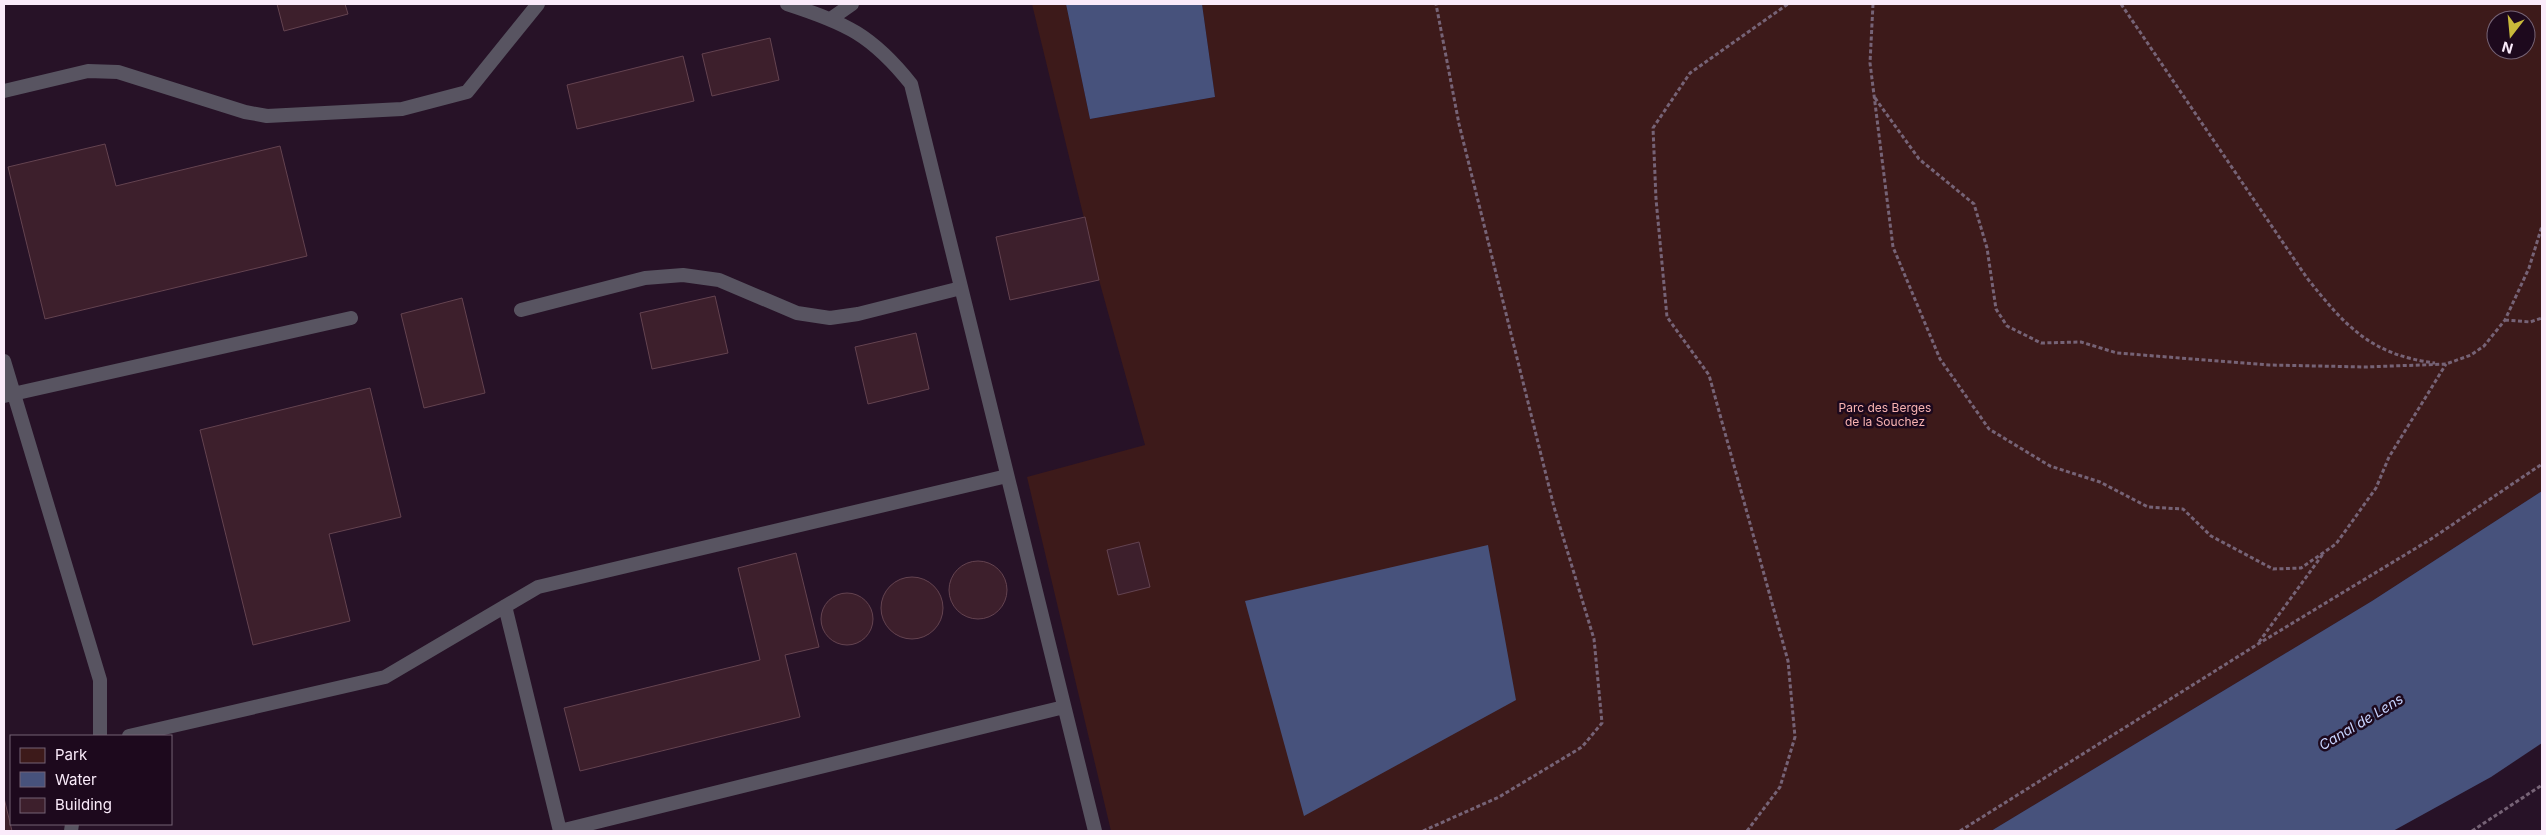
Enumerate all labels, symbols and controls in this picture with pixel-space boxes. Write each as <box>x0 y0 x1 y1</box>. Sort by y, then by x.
north arrow <box>2486 10 2536 60</box>
text: N <box>2500 38 2515 58</box>
park label: Parc des Berges de la Souchez <box>1839 400 1931 429</box>
water label: Canal de Lens <box>2316 690 2406 753</box>
legend <box>10 735 172 825</box>
text: Park <box>55 745 88 764</box>
text: Water <box>55 770 97 789</box>
text: Building <box>55 795 112 814</box>

